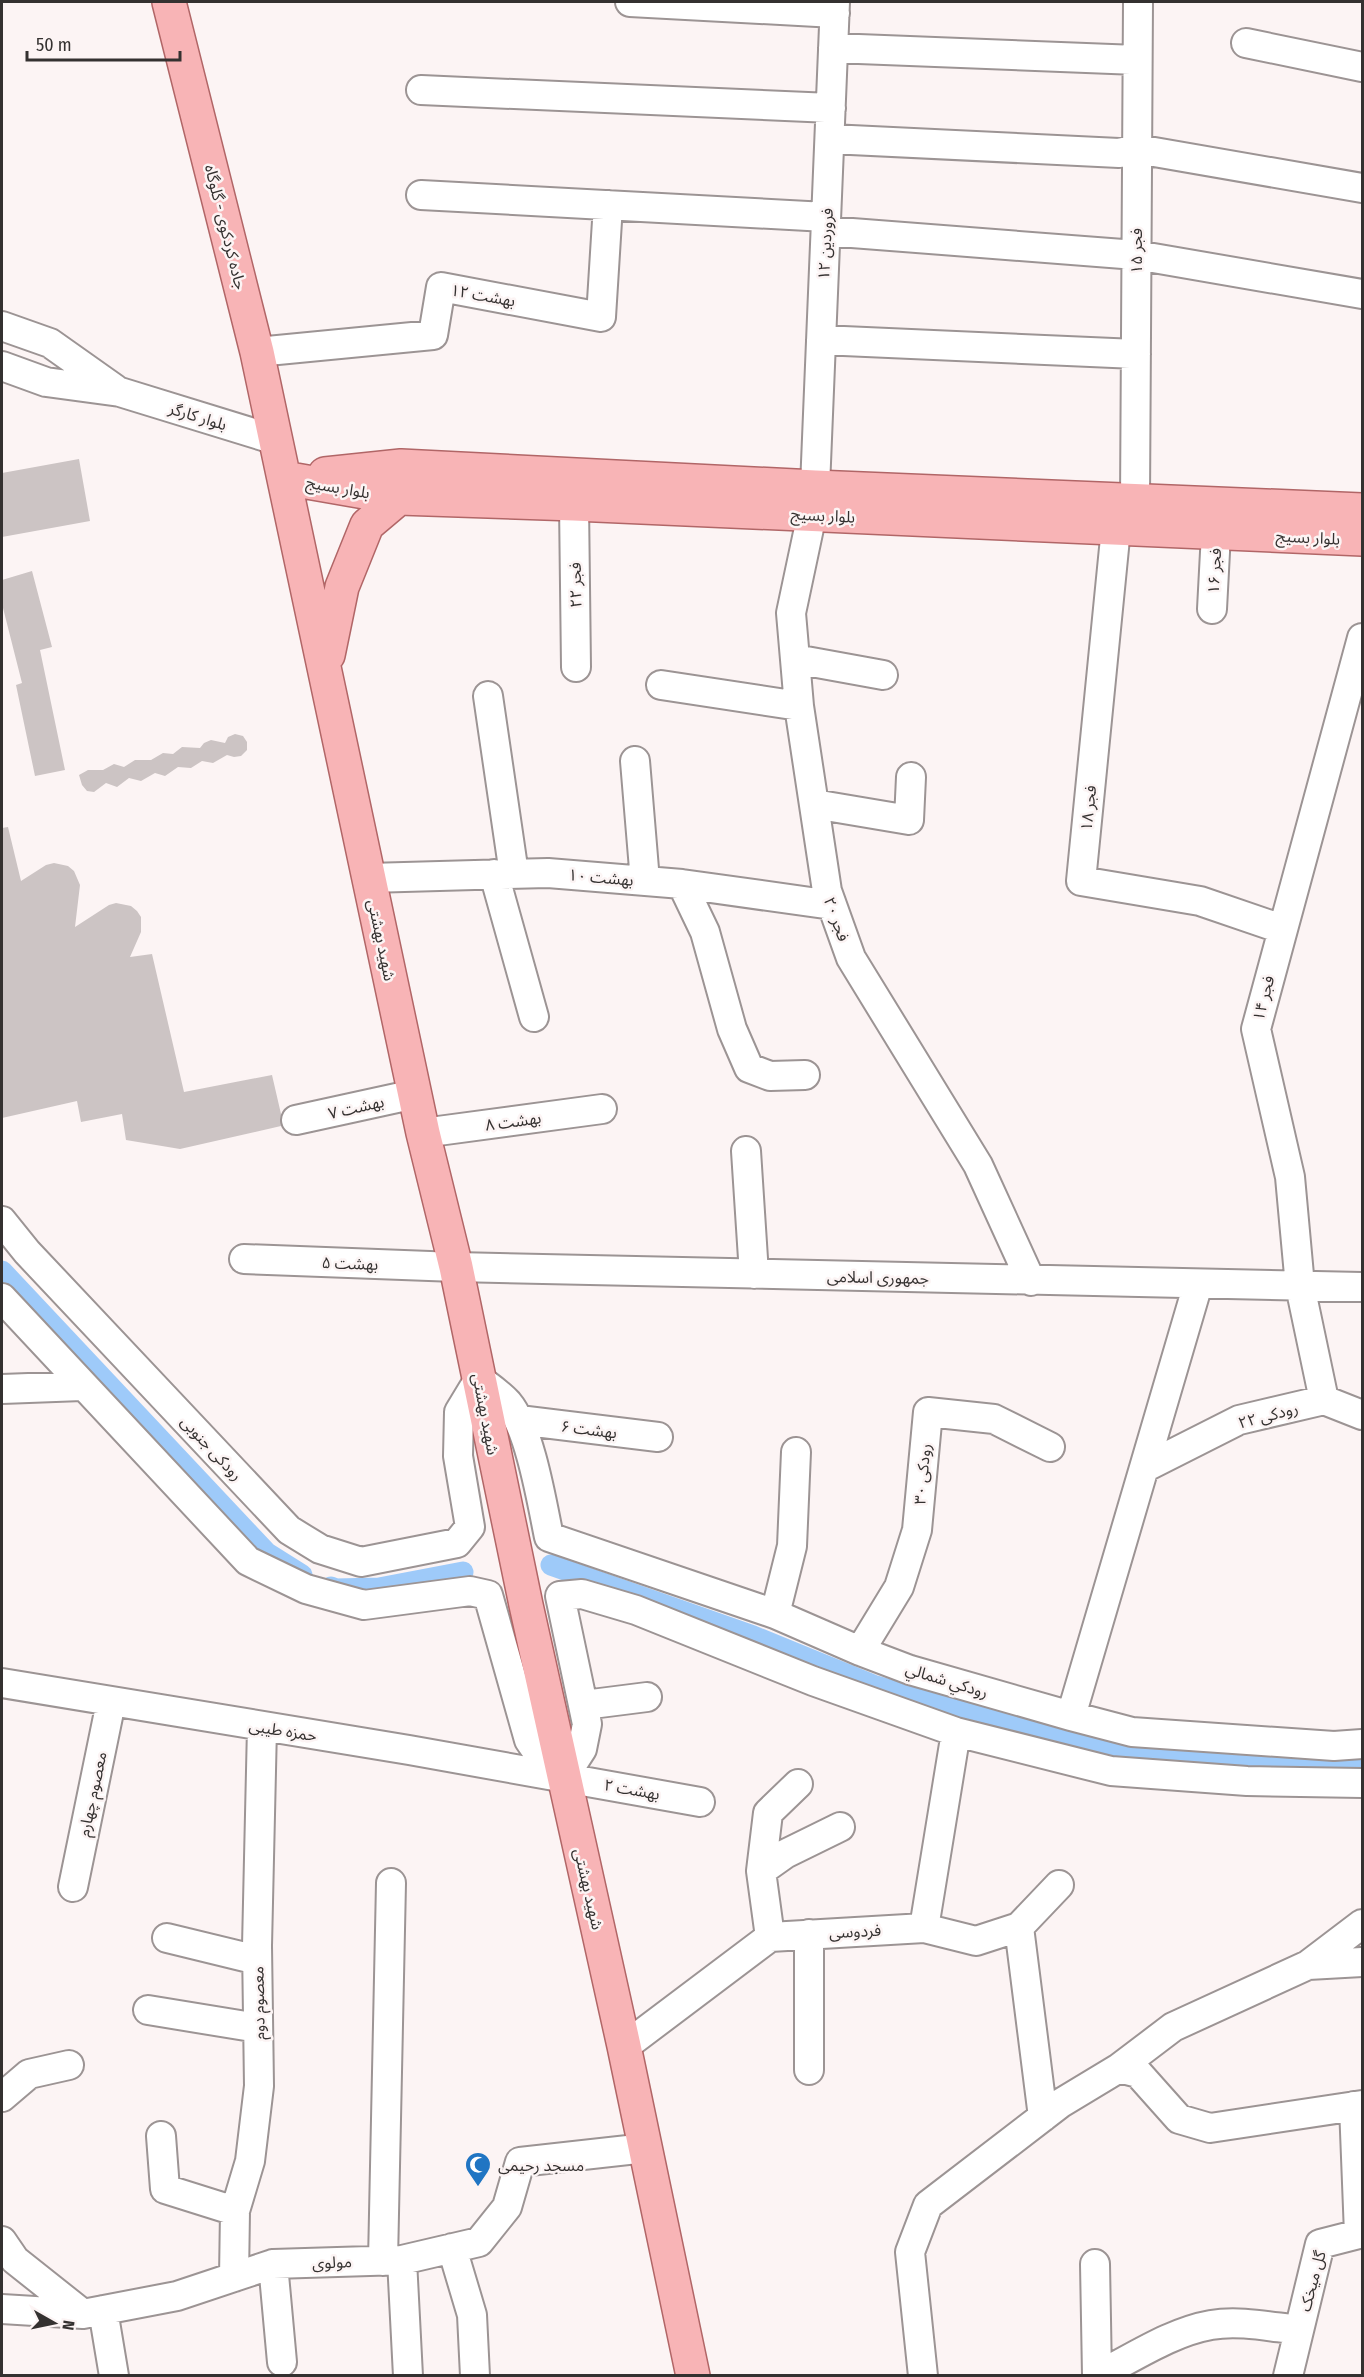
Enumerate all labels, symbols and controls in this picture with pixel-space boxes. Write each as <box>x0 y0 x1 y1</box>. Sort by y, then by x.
scale bar <box>27 24 180 62</box>
text: 50 m <box>36 34 72 56</box>
street label: جاده کردکوی - گلوگاه <box>201 163 250 292</box>
street label: ۱۲ فروردین <box>814 207 837 281</box>
street label: فجر ۱۵ <box>1127 228 1146 274</box>
street label: بهشت ۱۲ <box>449 280 517 311</box>
street label: بلوار کارگر <box>166 398 229 434</box>
street label: بلوار بسیج <box>304 473 371 505</box>
street label: بلوار بسیج <box>790 504 856 530</box>
street label: بلوار بسیج <box>1275 526 1341 552</box>
street label: فجر ۱۶ <box>1204 548 1225 594</box>
street label: فجر ۲۲ <box>566 562 585 608</box>
street label: فجر ۱۸ <box>1077 784 1100 832</box>
street label: بهشت ۱۰ <box>567 865 634 890</box>
street label: فجر ۲۰ <box>820 894 853 944</box>
street label: شهید بهشتی <box>364 898 399 983</box>
street label: فجر ۱۴ <box>1249 974 1278 1023</box>
street label: بهشت ۷ <box>326 1092 386 1123</box>
street label: بهشت ۸ <box>484 1108 542 1135</box>
street label: بهشت ۵ <box>321 1253 379 1274</box>
street label: جمهوری اسلامی <box>827 1267 929 1288</box>
street label: شهید بهشتی <box>468 1372 503 1456</box>
street label: رودکی ۲۲ <box>1236 1398 1300 1433</box>
street label: رودکی جنوبی <box>177 1412 246 1485</box>
street label: بهشت ۶ <box>560 1417 618 1442</box>
street label: رودکی ۳۰ <box>910 1443 935 1505</box>
street label: رودکي شمالي <box>903 1659 990 1705</box>
street label: حمزه طیبی <box>248 1716 318 1745</box>
street label: معصوم چهارم <box>74 1750 114 1839</box>
street label: بهشت ۲ <box>602 1775 661 1804</box>
street label: شهید بهشتی <box>570 1847 607 1932</box>
street label: فردوسی <box>829 1921 882 1942</box>
street label: معصوم دوم <box>248 1966 272 2040</box>
mosque icon: مسجد رحیمی <box>463 2150 493 2188</box>
place label: مسجد رحیمی <box>498 2156 584 2175</box>
street label: گل میخک <box>1295 2248 1330 2314</box>
street label: مولوی <box>312 2252 352 2273</box>
north arrow <box>24 2293 84 2353</box>
text: N <box>58 2319 78 2331</box>

